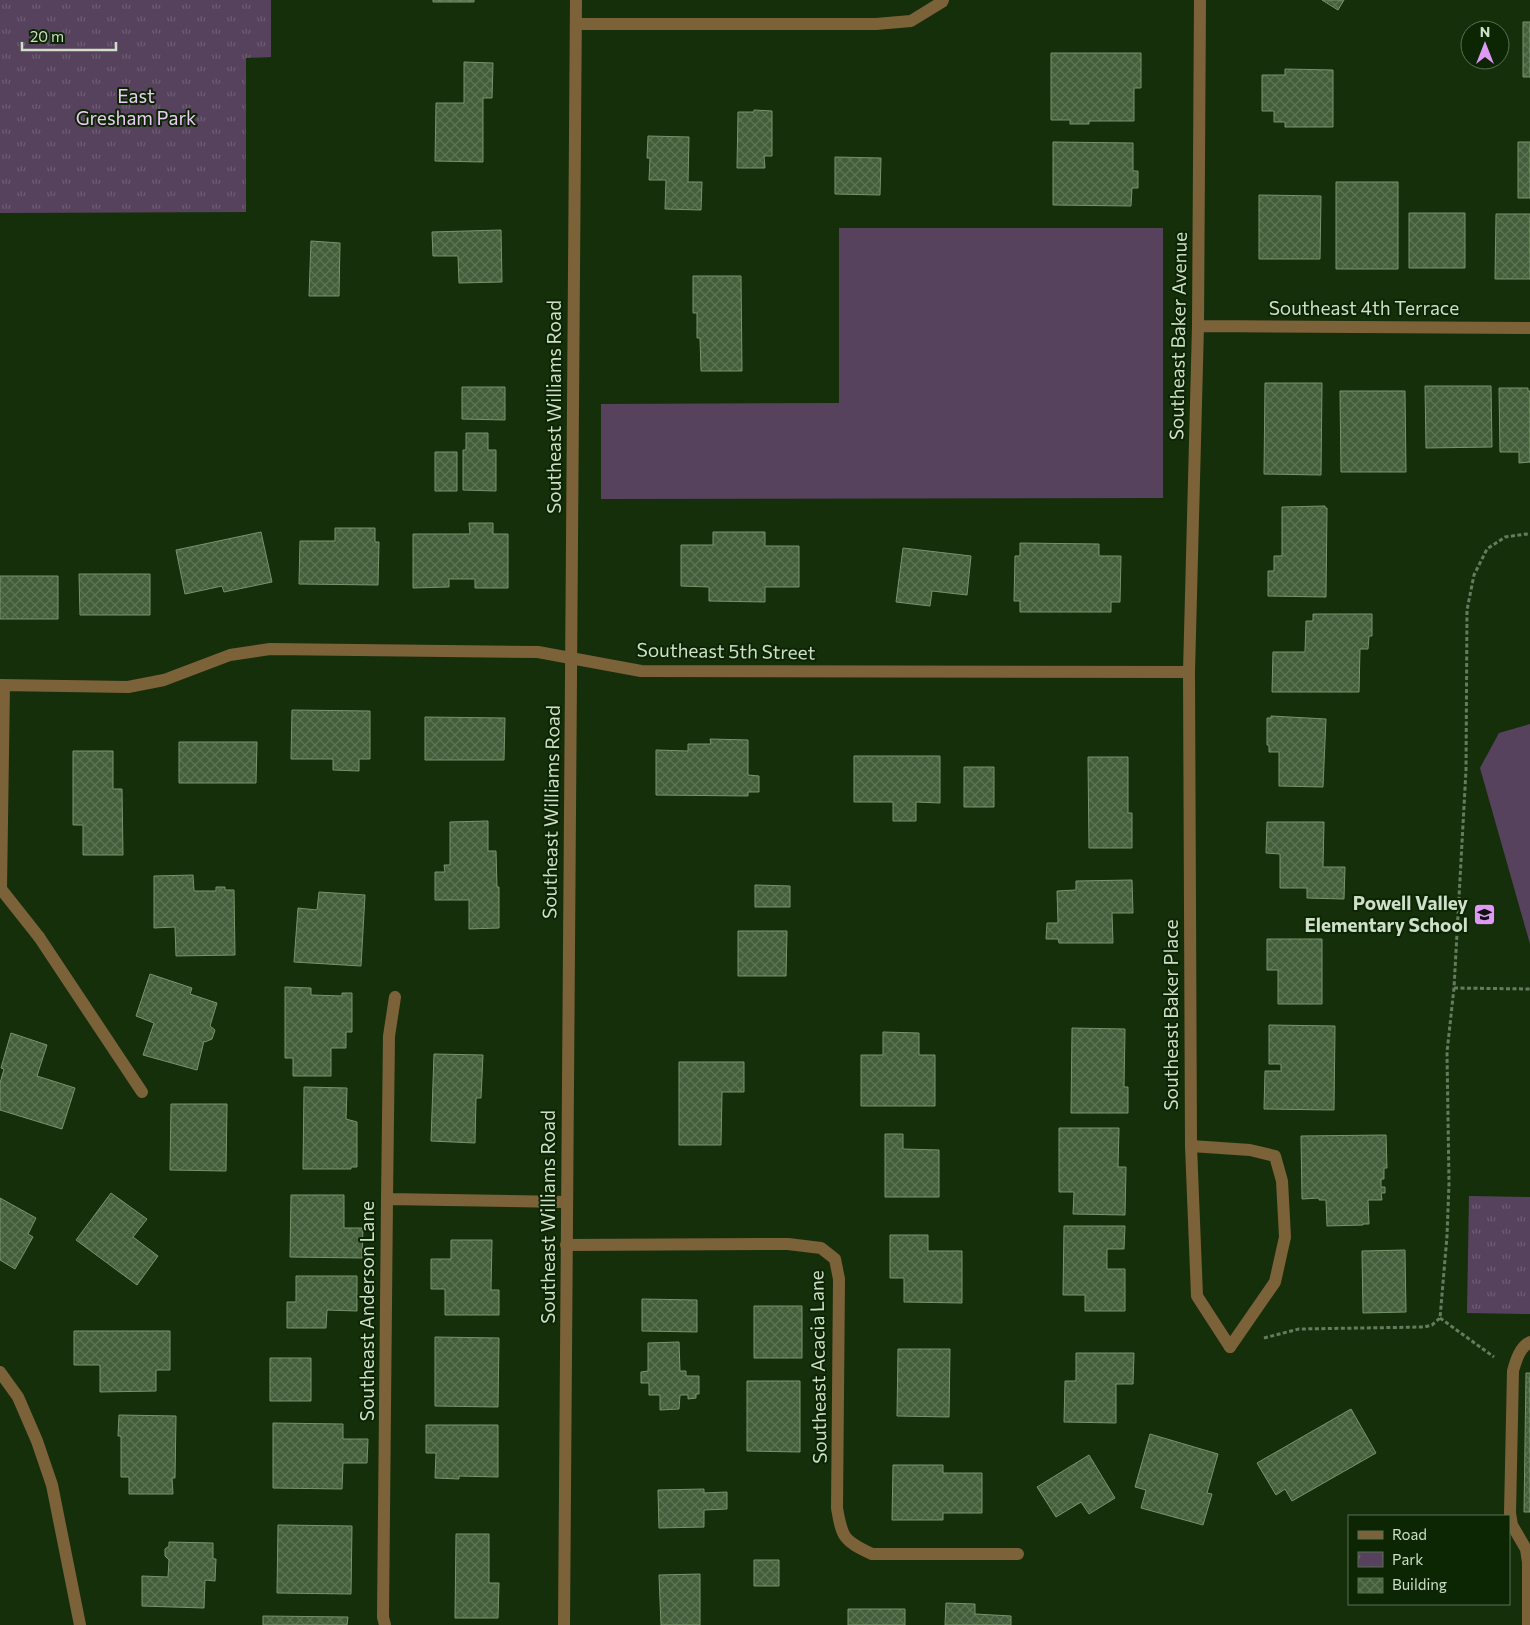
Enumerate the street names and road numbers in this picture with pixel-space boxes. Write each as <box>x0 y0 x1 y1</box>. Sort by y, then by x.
street label: Southeast Baker Avenue <box>1164 232 1191 440</box>
street label: Southeast 4th Terrace <box>1269 296 1459 319</box>
street label: Southeast Williams Road <box>542 300 565 514</box>
street label: Southeast 5th Street <box>636 637 816 664</box>
street label: Southeast Williams Road <box>537 705 564 919</box>
street label: Southeast Baker Place <box>1159 919 1182 1111</box>
street label: Southeast Williams Road <box>536 1110 559 1324</box>
street label: Southeast Anderson Lane <box>355 1201 378 1421</box>
street label: Southeast Acacia Lane <box>804 1270 831 1464</box>

